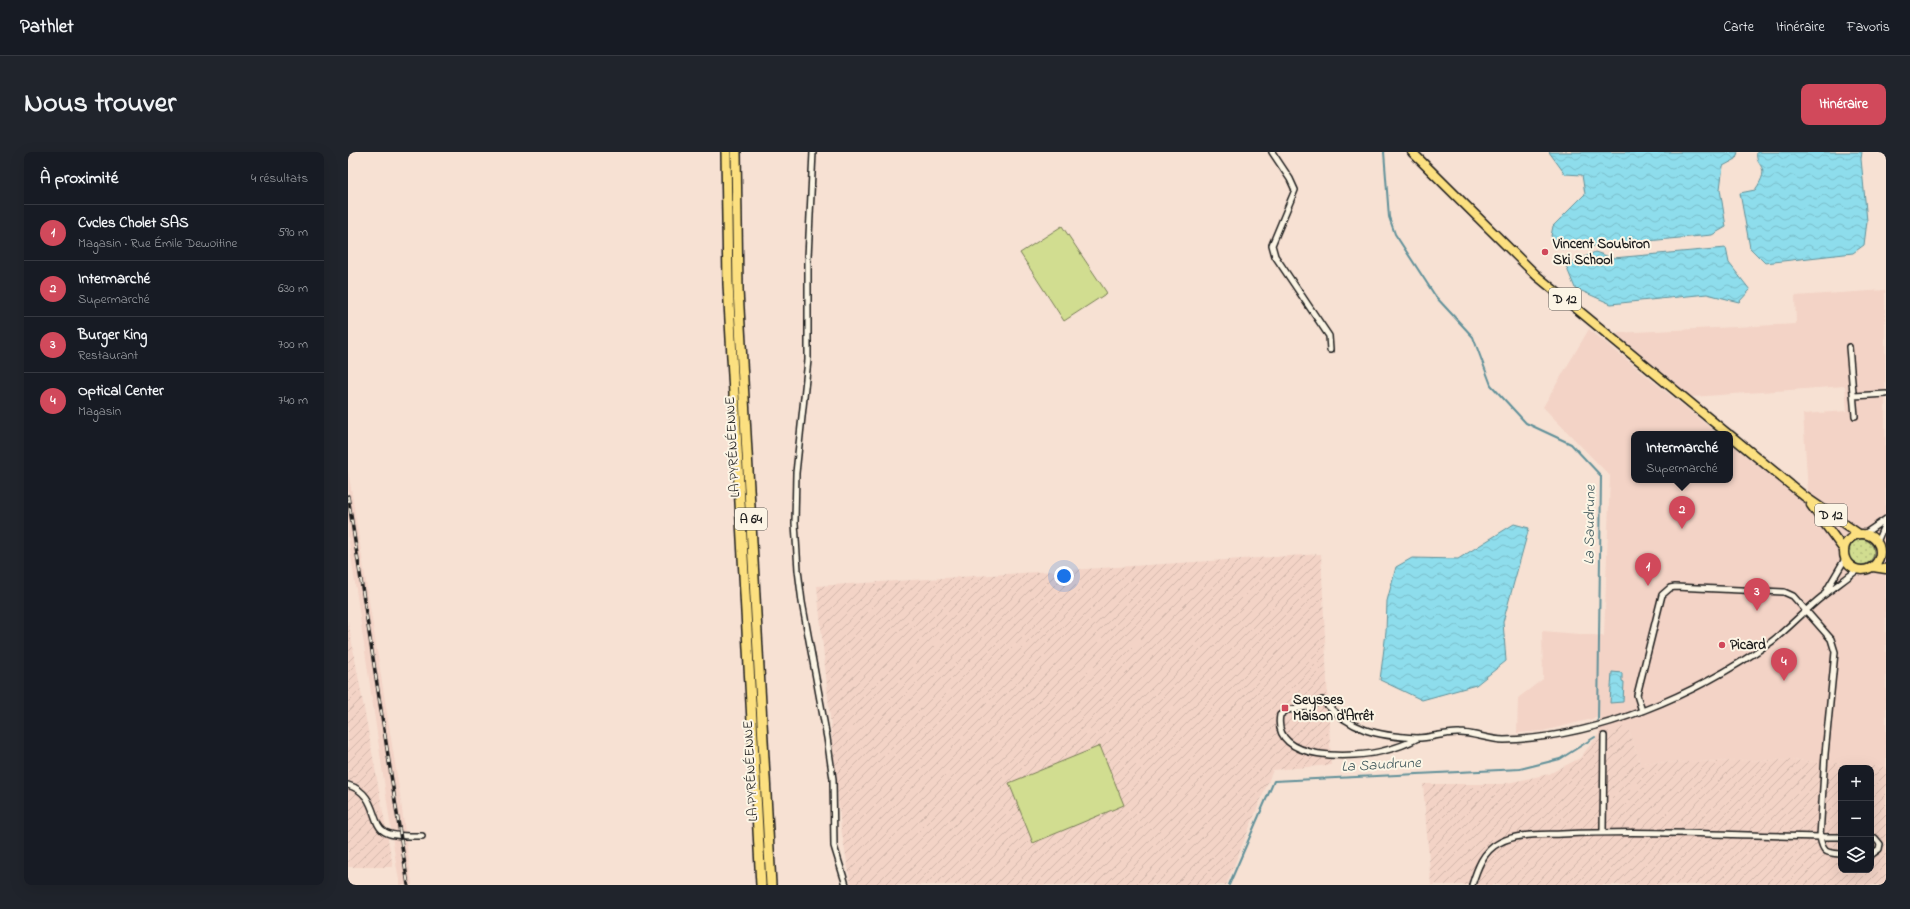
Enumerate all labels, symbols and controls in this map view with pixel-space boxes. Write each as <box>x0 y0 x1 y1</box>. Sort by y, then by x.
text: Pathlet <box>20 14 74 41</box>
text: Carte <box>1723 17 1754 38</box>
text: Itinéraire <box>1776 17 1825 38</box>
text: Favoris <box>1847 17 1890 38</box>
text: Nous trouver <box>24 84 176 125</box>
button: Itinéraire <box>1801 84 1886 125</box>
text: À proximité <box>40 166 118 191</box>
text: 4 résultats <box>251 169 308 188</box>
text: Cvcles Cholet SAS <box>78 212 189 234</box>
text: 1 <box>51 223 55 242</box>
text: 590 m <box>278 223 308 242</box>
text: Magasin · Rue Émile Dewoitine <box>78 234 237 253</box>
place label: Vincent Soubiron Ski School <box>1552 234 1650 271</box>
marker: Vincent Soubiron Ski School <box>1540 247 1550 257</box>
text: Intermarché <box>78 268 150 290</box>
text: 2 <box>50 279 56 298</box>
text: 630 m <box>278 279 308 298</box>
road number: D 12 <box>1549 288 1581 310</box>
text: Supermarché <box>78 290 150 309</box>
text: Burger King <box>78 324 147 346</box>
text: 3 <box>50 335 56 354</box>
text: 700 m <box>278 335 308 354</box>
text: Restaurant <box>78 346 138 365</box>
text: Optical Center <box>78 380 164 402</box>
text: 4 <box>50 391 56 410</box>
text: 740 m <box>278 391 308 410</box>
street label: LA PYRÉNÉENNE <box>720 396 746 498</box>
text: Magasin <box>78 402 121 421</box>
popup <box>1631 431 1733 483</box>
text: Intermarché <box>1646 437 1718 459</box>
text: Supermarché <box>1646 459 1717 478</box>
water label: La Saudrune <box>1578 484 1602 565</box>
pin: 2 <box>1669 496 1695 529</box>
road number: D 12 <box>1815 504 1847 526</box>
road number: A 64 <box>735 508 767 530</box>
pin: 1 <box>1635 553 1661 586</box>
your location <box>1054 566 1074 586</box>
pin: 3 <box>1744 578 1770 611</box>
place label: Picard <box>1730 635 1766 656</box>
marker: Picard <box>1717 640 1727 650</box>
pin: 4 <box>1771 648 1797 681</box>
place label: Seysses Maison d'Arrêt <box>1293 690 1374 727</box>
marker: Seysses Maison d'Arrêt <box>1280 703 1290 713</box>
street label: LA PYRÉNÉENNE <box>738 720 764 822</box>
water label: La Saudrune <box>1341 752 1422 778</box>
map controls <box>1838 765 1874 873</box>
button: + <box>1838 765 1874 801</box>
button: − <box>1838 801 1874 837</box>
button: layers <box>1838 837 1874 873</box>

